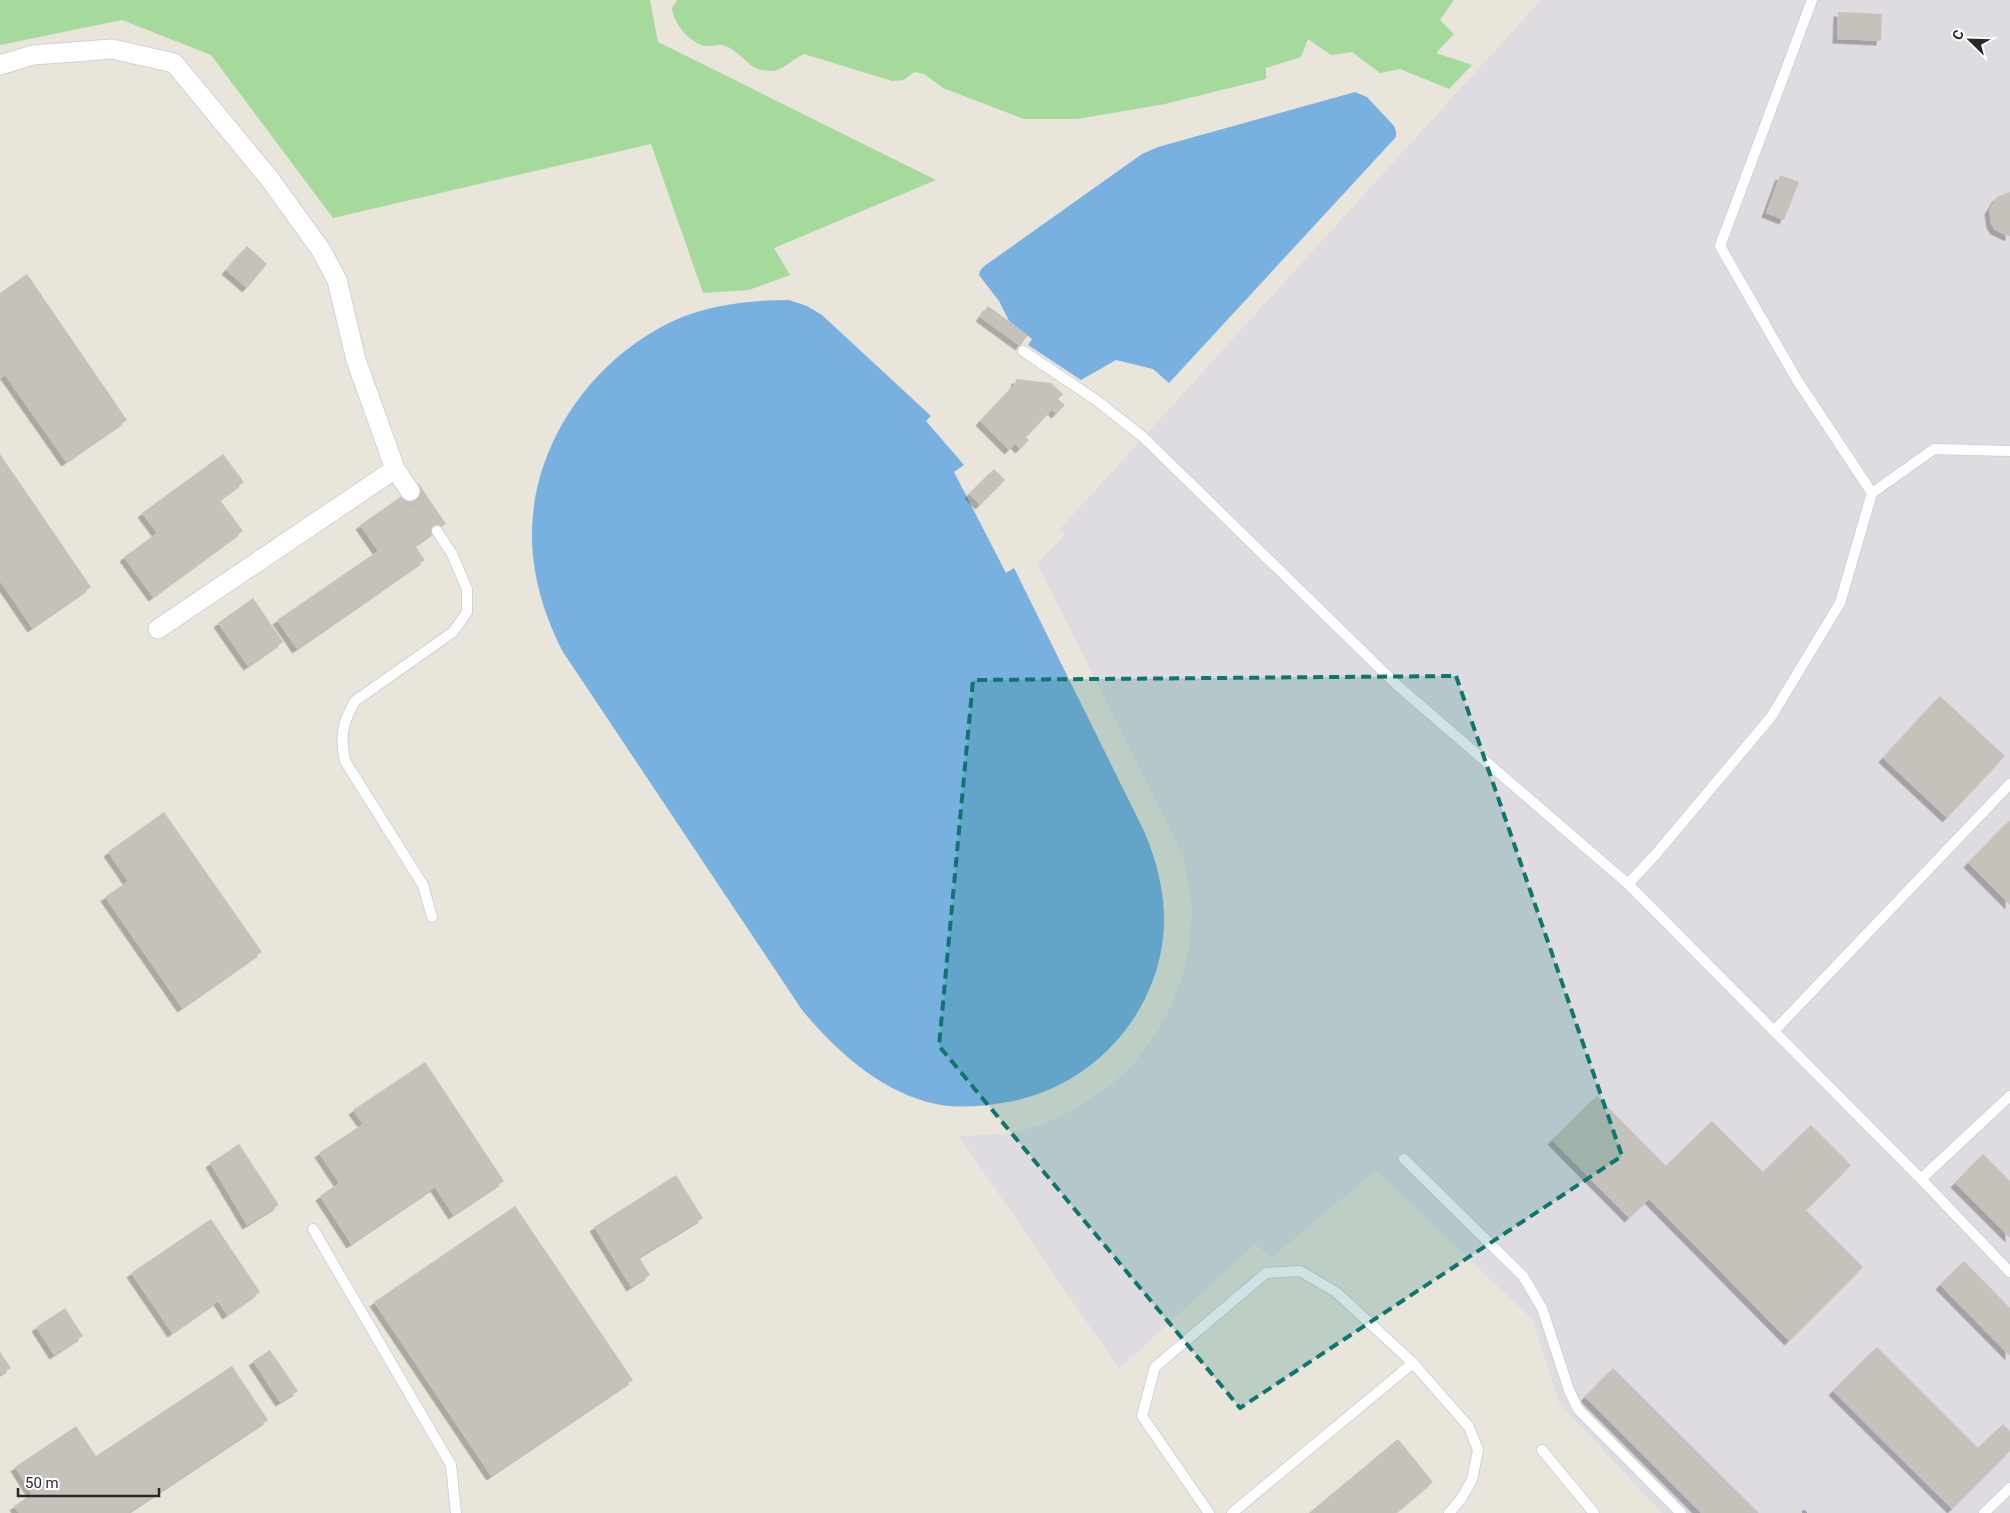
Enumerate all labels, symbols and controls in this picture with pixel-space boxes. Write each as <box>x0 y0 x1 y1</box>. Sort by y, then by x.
north arrow <box>1945 15 1995 65</box>
text: С <box>1949 28 1967 42</box>
scale bar <box>18 1466 159 1498</box>
text: 50 m <box>25 1474 59 1492</box>

